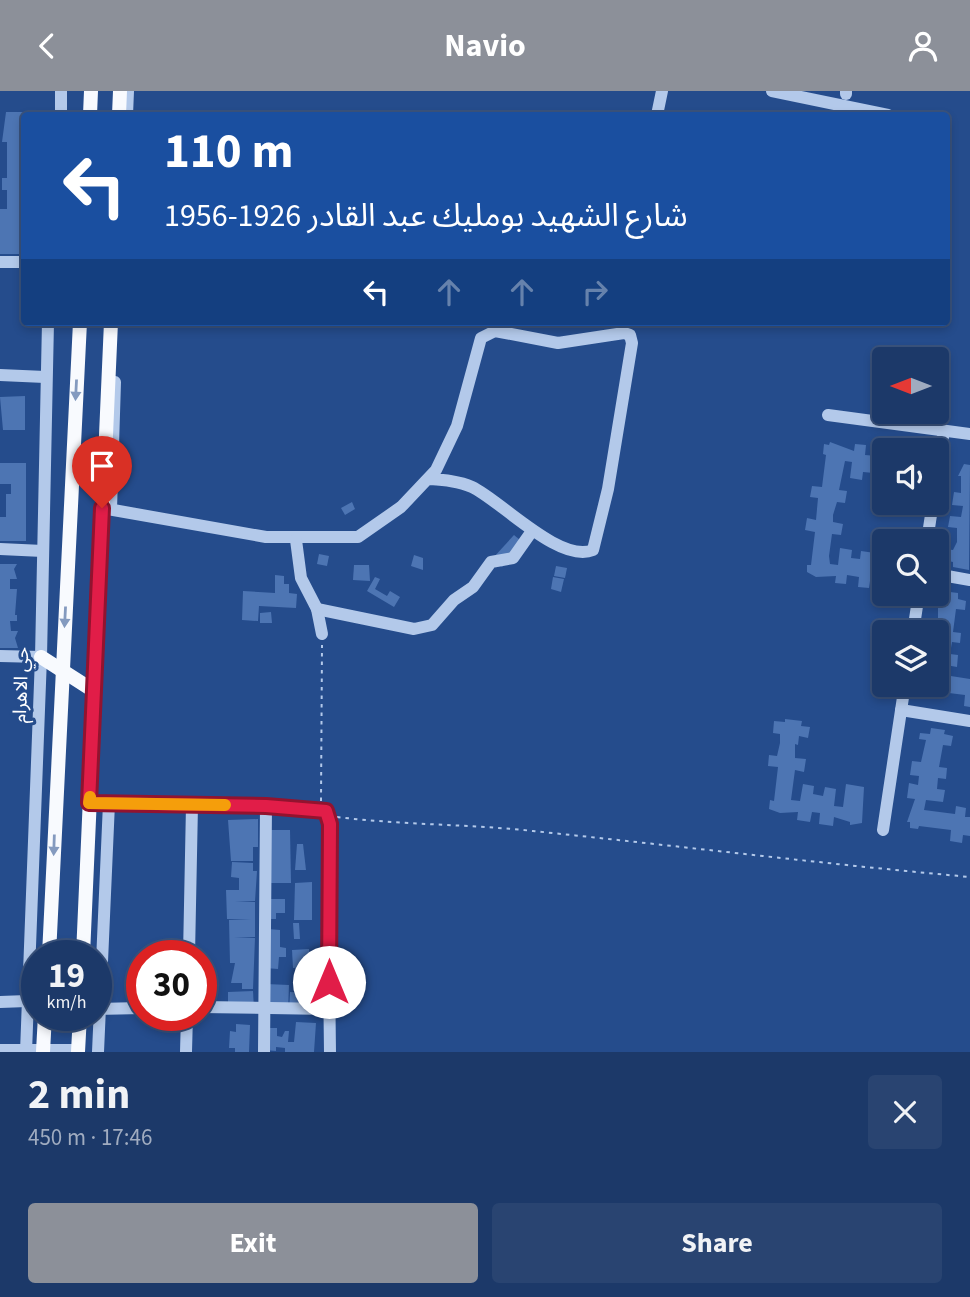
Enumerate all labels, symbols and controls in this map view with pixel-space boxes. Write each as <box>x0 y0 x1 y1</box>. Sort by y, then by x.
text: Navio <box>444 23 526 69</box>
icon: back <box>28 27 66 65</box>
icon: person <box>904 27 942 65</box>
text: 110 m <box>164 117 293 187</box>
icon: left <box>49 140 140 231</box>
text: شارع الشهيد بومليك عبد القادر 1926-1956 <box>164 193 688 239</box>
icon: left <box>357 273 395 311</box>
icon: ahead <box>430 273 468 311</box>
icon: ahead <box>503 273 541 311</box>
icon: right <box>576 273 614 311</box>
north arrow <box>872 347 948 423</box>
map controls <box>872 347 949 697</box>
one-way arrow <box>71 379 82 401</box>
pin <box>72 436 132 508</box>
button: sound <box>872 438 949 515</box>
icon: arrive <box>83 447 121 485</box>
button: search <box>872 529 949 606</box>
one-way arrow <box>59 607 70 629</box>
button: layers <box>872 620 949 697</box>
street label: حي الاهرام <box>7 646 37 724</box>
one-way arrow <box>49 834 60 856</box>
speed limit sign: 30 <box>126 940 217 1031</box>
position arrow <box>292 945 366 1019</box>
text: 19 <box>48 951 85 1001</box>
text: km/h <box>47 990 86 1015</box>
text: 2 min <box>28 1065 130 1125</box>
button: close <box>868 1075 942 1149</box>
text: 450 m · 17:46 <box>28 1121 152 1154</box>
button: Exit <box>28 1203 478 1283</box>
button: Share <box>492 1203 942 1283</box>

